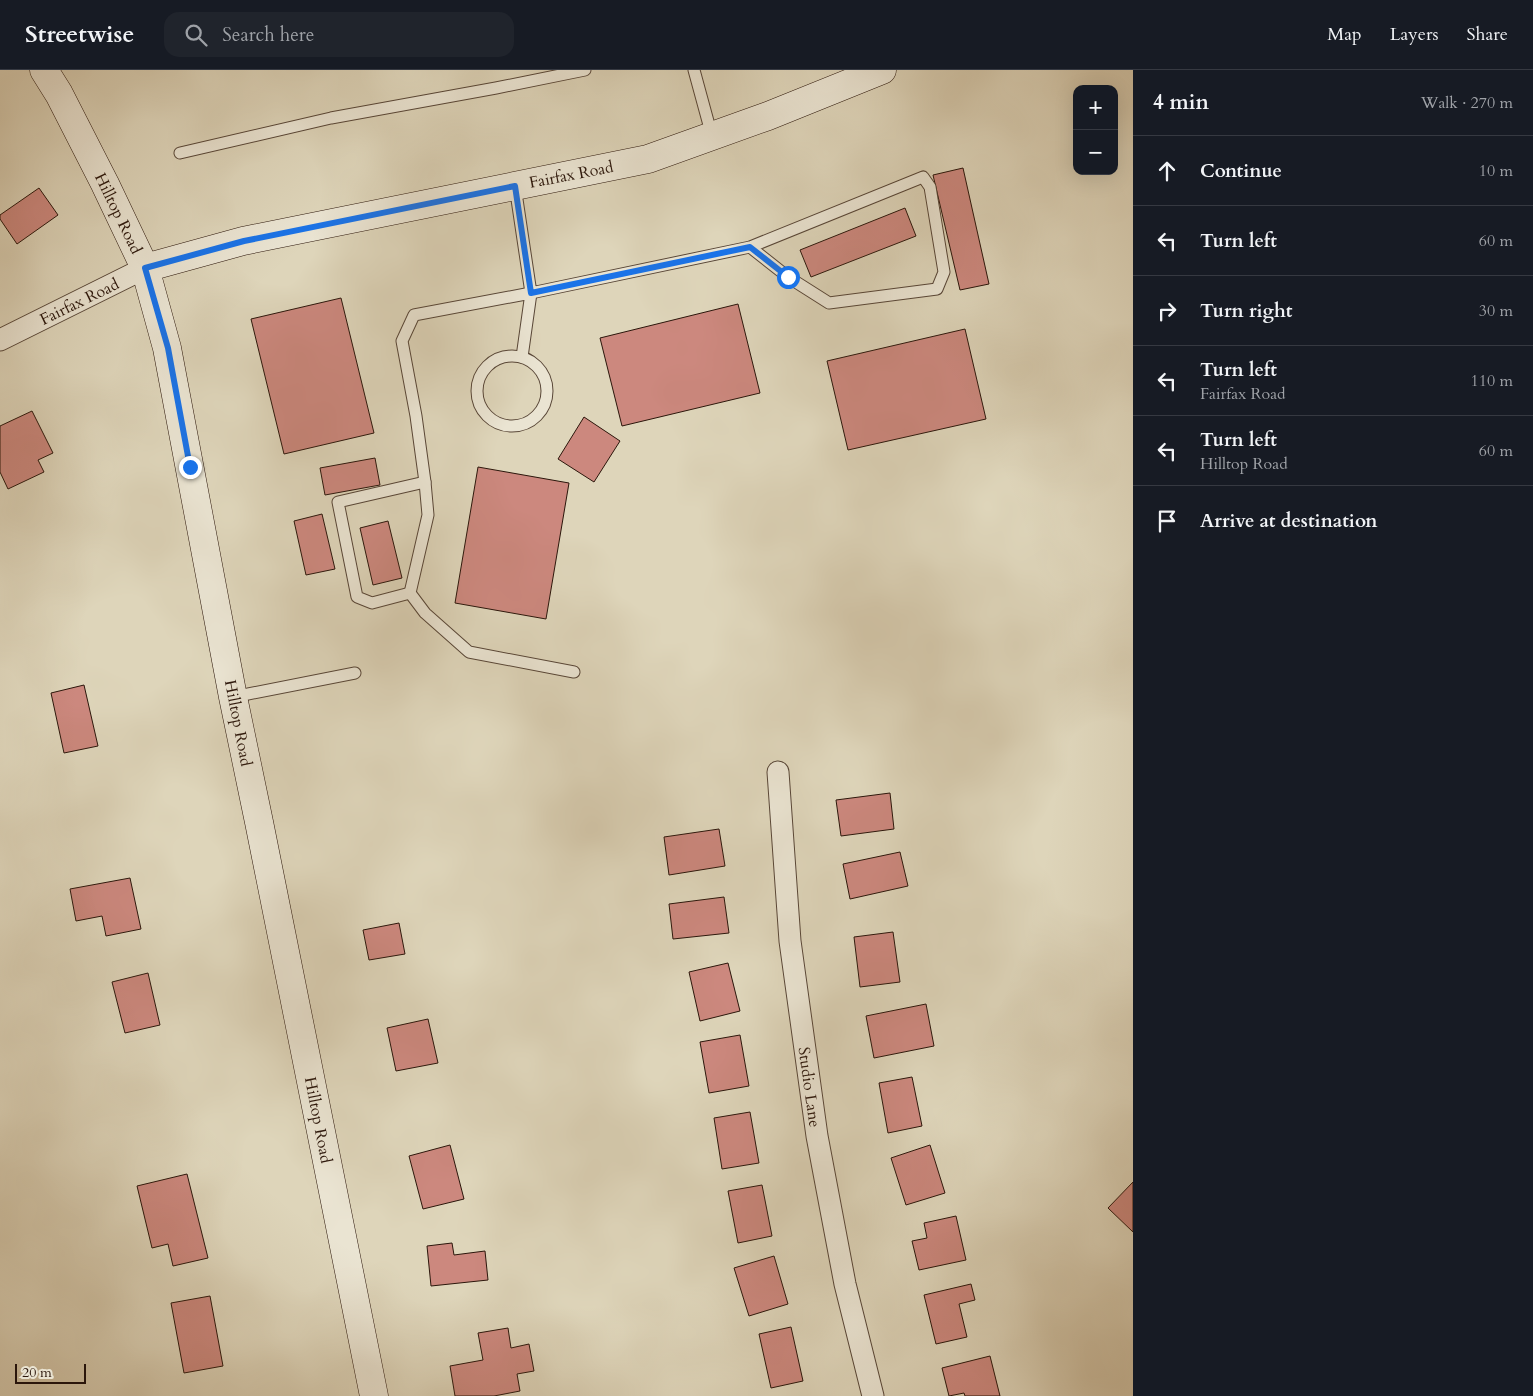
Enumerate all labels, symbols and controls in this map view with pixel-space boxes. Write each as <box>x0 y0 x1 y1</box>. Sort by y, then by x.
search box <box>164 12 514 57</box>
text: Streetwise <box>25 18 134 51</box>
icon: search <box>182 21 210 49</box>
text: Search here <box>222 22 314 48</box>
text: Map <box>1327 22 1362 47</box>
text: Layers <box>1390 22 1439 47</box>
text: Share <box>1467 22 1508 47</box>
map controls <box>1073 85 1118 175</box>
button: + <box>1073 85 1118 130</box>
text: 4 min <box>1153 88 1209 117</box>
text: Walk · 270 m <box>1421 92 1513 114</box>
button: − <box>1073 130 1118 175</box>
street label: Fairfax Road <box>527 156 616 194</box>
icon: ahead <box>1153 157 1181 185</box>
text: Continue <box>1200 158 1282 184</box>
text: 10 m <box>1479 160 1513 182</box>
street label: Hilltop Road <box>89 169 147 258</box>
icon: left <box>1153 227 1181 255</box>
text: Turn left <box>1200 228 1277 254</box>
text: 60 m <box>1479 230 1513 252</box>
route start <box>777 266 800 289</box>
street label: Fairfax Road <box>36 273 123 331</box>
icon: right <box>1153 297 1181 325</box>
text: Turn right <box>1200 298 1292 324</box>
text: 30 m <box>1479 300 1513 322</box>
text: Turn left <box>1200 357 1277 383</box>
icon: left <box>1153 367 1181 395</box>
text: 110 m <box>1471 370 1513 392</box>
text: Fairfax Road <box>1200 383 1286 405</box>
text: Turn left <box>1200 427 1277 453</box>
icon: left <box>1153 437 1181 465</box>
text: 60 m <box>1479 440 1513 462</box>
text: Hilltop Road <box>1200 453 1288 475</box>
route end <box>179 456 202 479</box>
icon: arrive <box>1153 507 1181 535</box>
text: Arrive at destination <box>1200 508 1377 534</box>
street label: Hilltop Road <box>219 678 257 769</box>
street label: Studio Lane <box>792 1046 826 1129</box>
street label: Hilltop Road <box>299 1075 337 1166</box>
scale bar <box>15 1361 86 1384</box>
text: 20 m <box>22 1363 52 1382</box>

